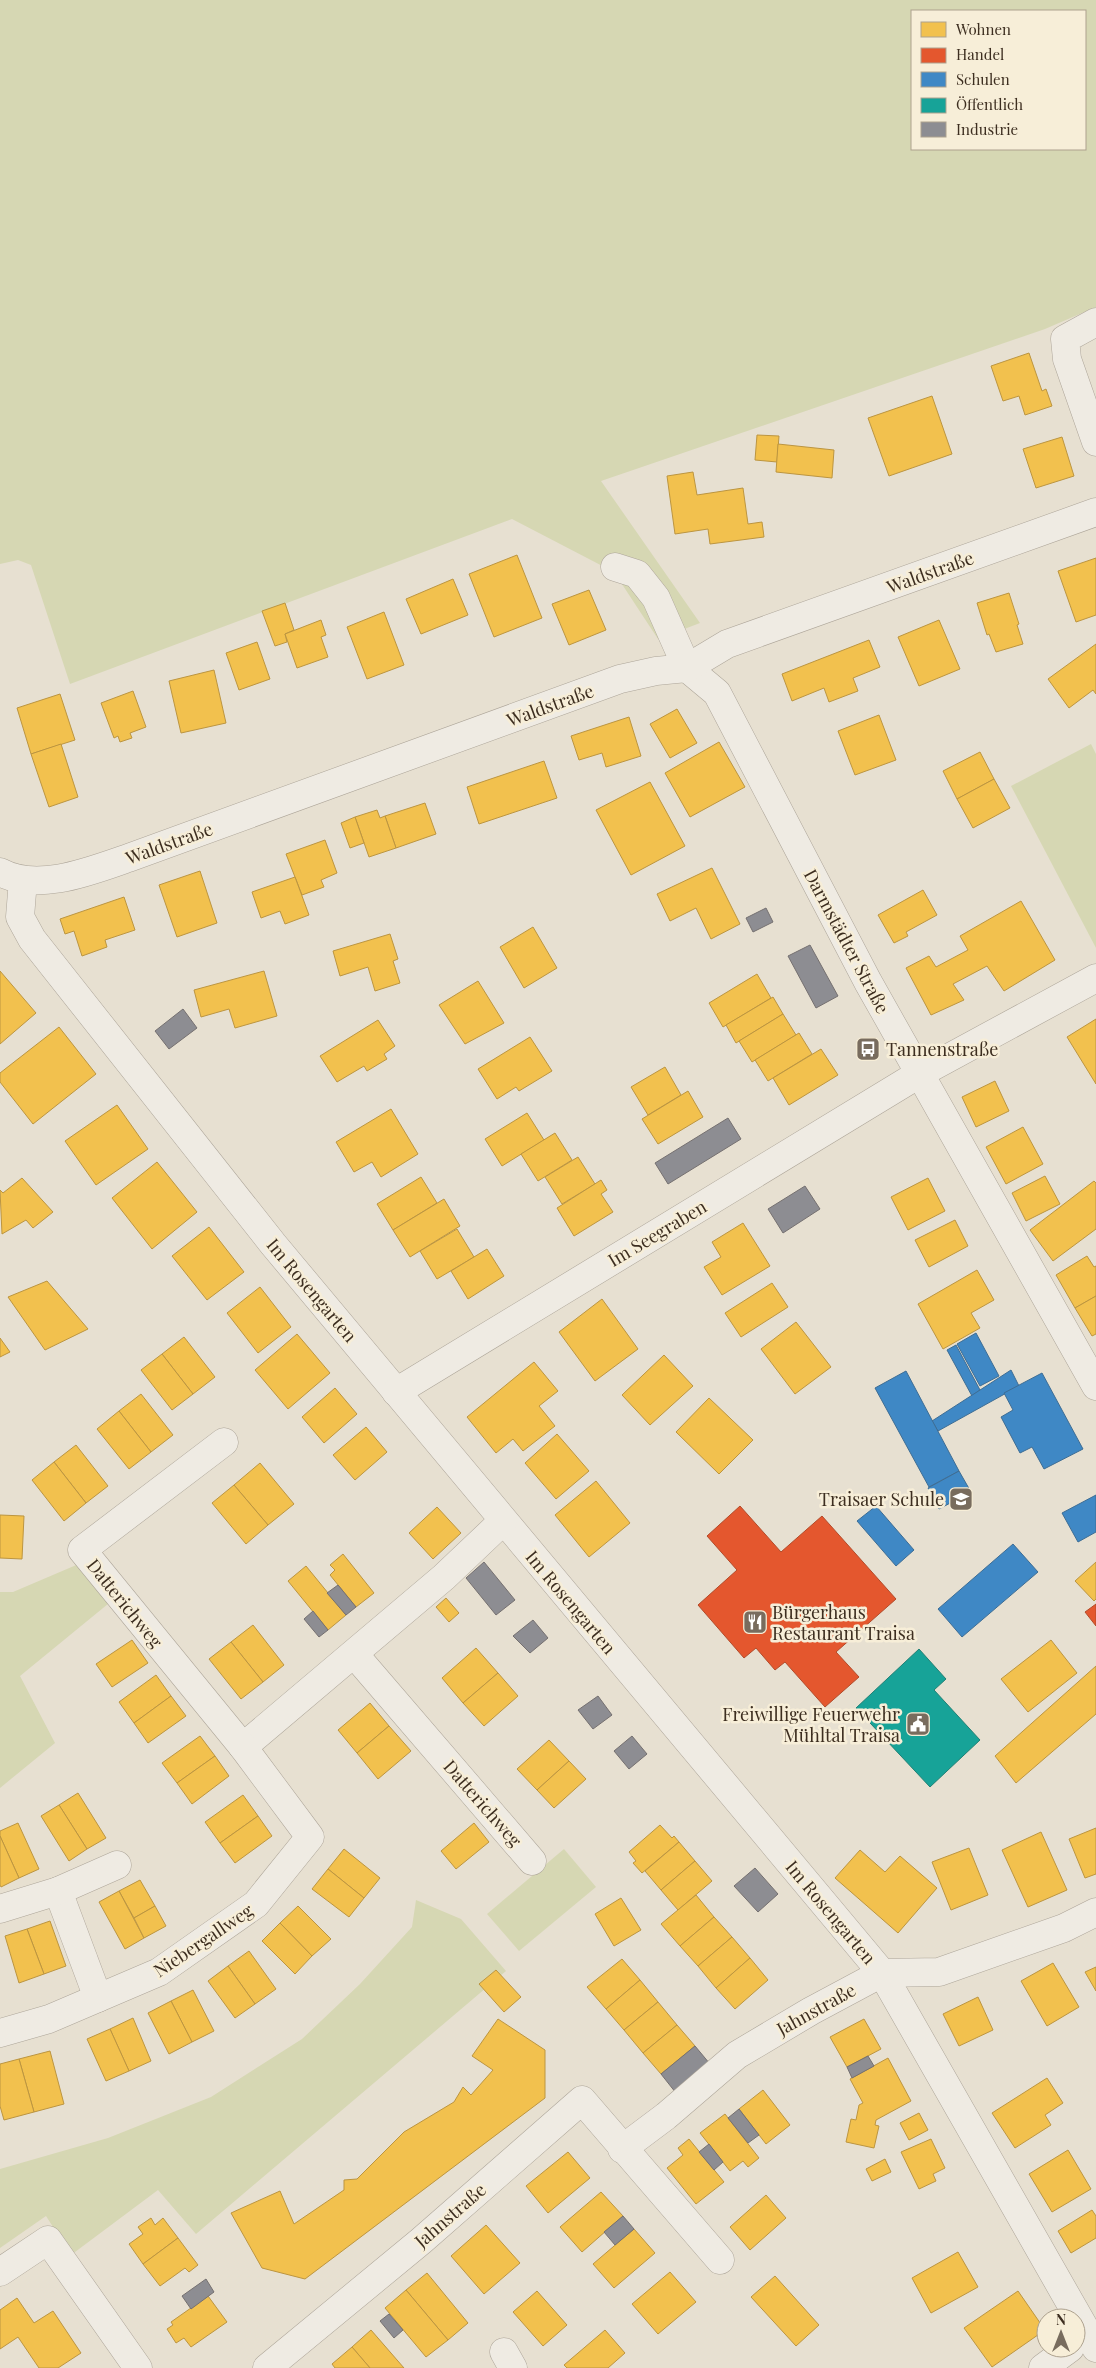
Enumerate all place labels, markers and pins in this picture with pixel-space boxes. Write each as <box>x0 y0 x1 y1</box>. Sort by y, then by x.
bus stop icon: Tannenstraße <box>855 1036 881 1062</box>
place label: Tannenstraße <box>886 1037 998 1061</box>
school or university icon: Traisaer Schule <box>948 1486 974 1512</box>
place label: Traisaer Schule <box>819 1487 944 1511</box>
place label: Bürgerhaus Restaurant Traisa <box>772 1600 915 1645</box>
restaurant icon: Bürgerhaus Restaurant Traisa <box>742 1609 768 1635</box>
place label: Freiwillige Feuerwehr Mühltal Traisa <box>722 1702 900 1747</box>
public building icon: Freiwillige Feuerwehr Mühltal Traisa <box>905 1711 931 1737</box>

